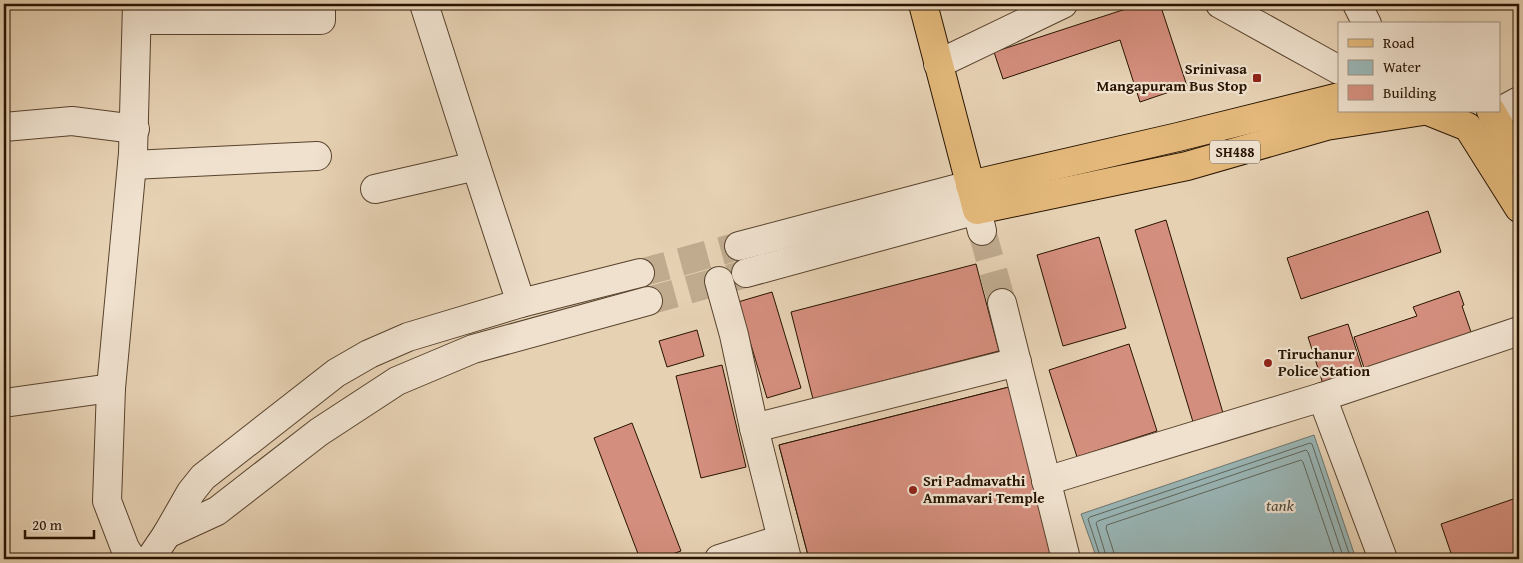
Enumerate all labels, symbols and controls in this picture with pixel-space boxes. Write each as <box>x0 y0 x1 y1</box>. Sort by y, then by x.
legend <box>1338 22 1500 112</box>
text: Road <box>1383 32 1414 53</box>
text: Water <box>1383 56 1421 77</box>
place label: Srinivasa Mangapuram Bus Stop <box>1097 58 1247 96</box>
marker: Srinivasa Mangapuram Bus Stop <box>1251 72 1263 84</box>
text: Building <box>1383 82 1437 103</box>
road number: SH488 <box>1210 140 1260 163</box>
place label: Tiruchanur Police Station <box>1278 343 1370 381</box>
marker: Tiruchanur Police Station <box>1262 357 1274 369</box>
place label: Sri Padmavathi Ammavari Temple <box>923 470 1045 508</box>
marker: Sri Padmavathi Ammavari Temple <box>907 484 919 496</box>
water label: tank <box>1266 493 1295 517</box>
scale bar <box>25 508 94 540</box>
text: 20 m <box>32 514 63 535</box>

